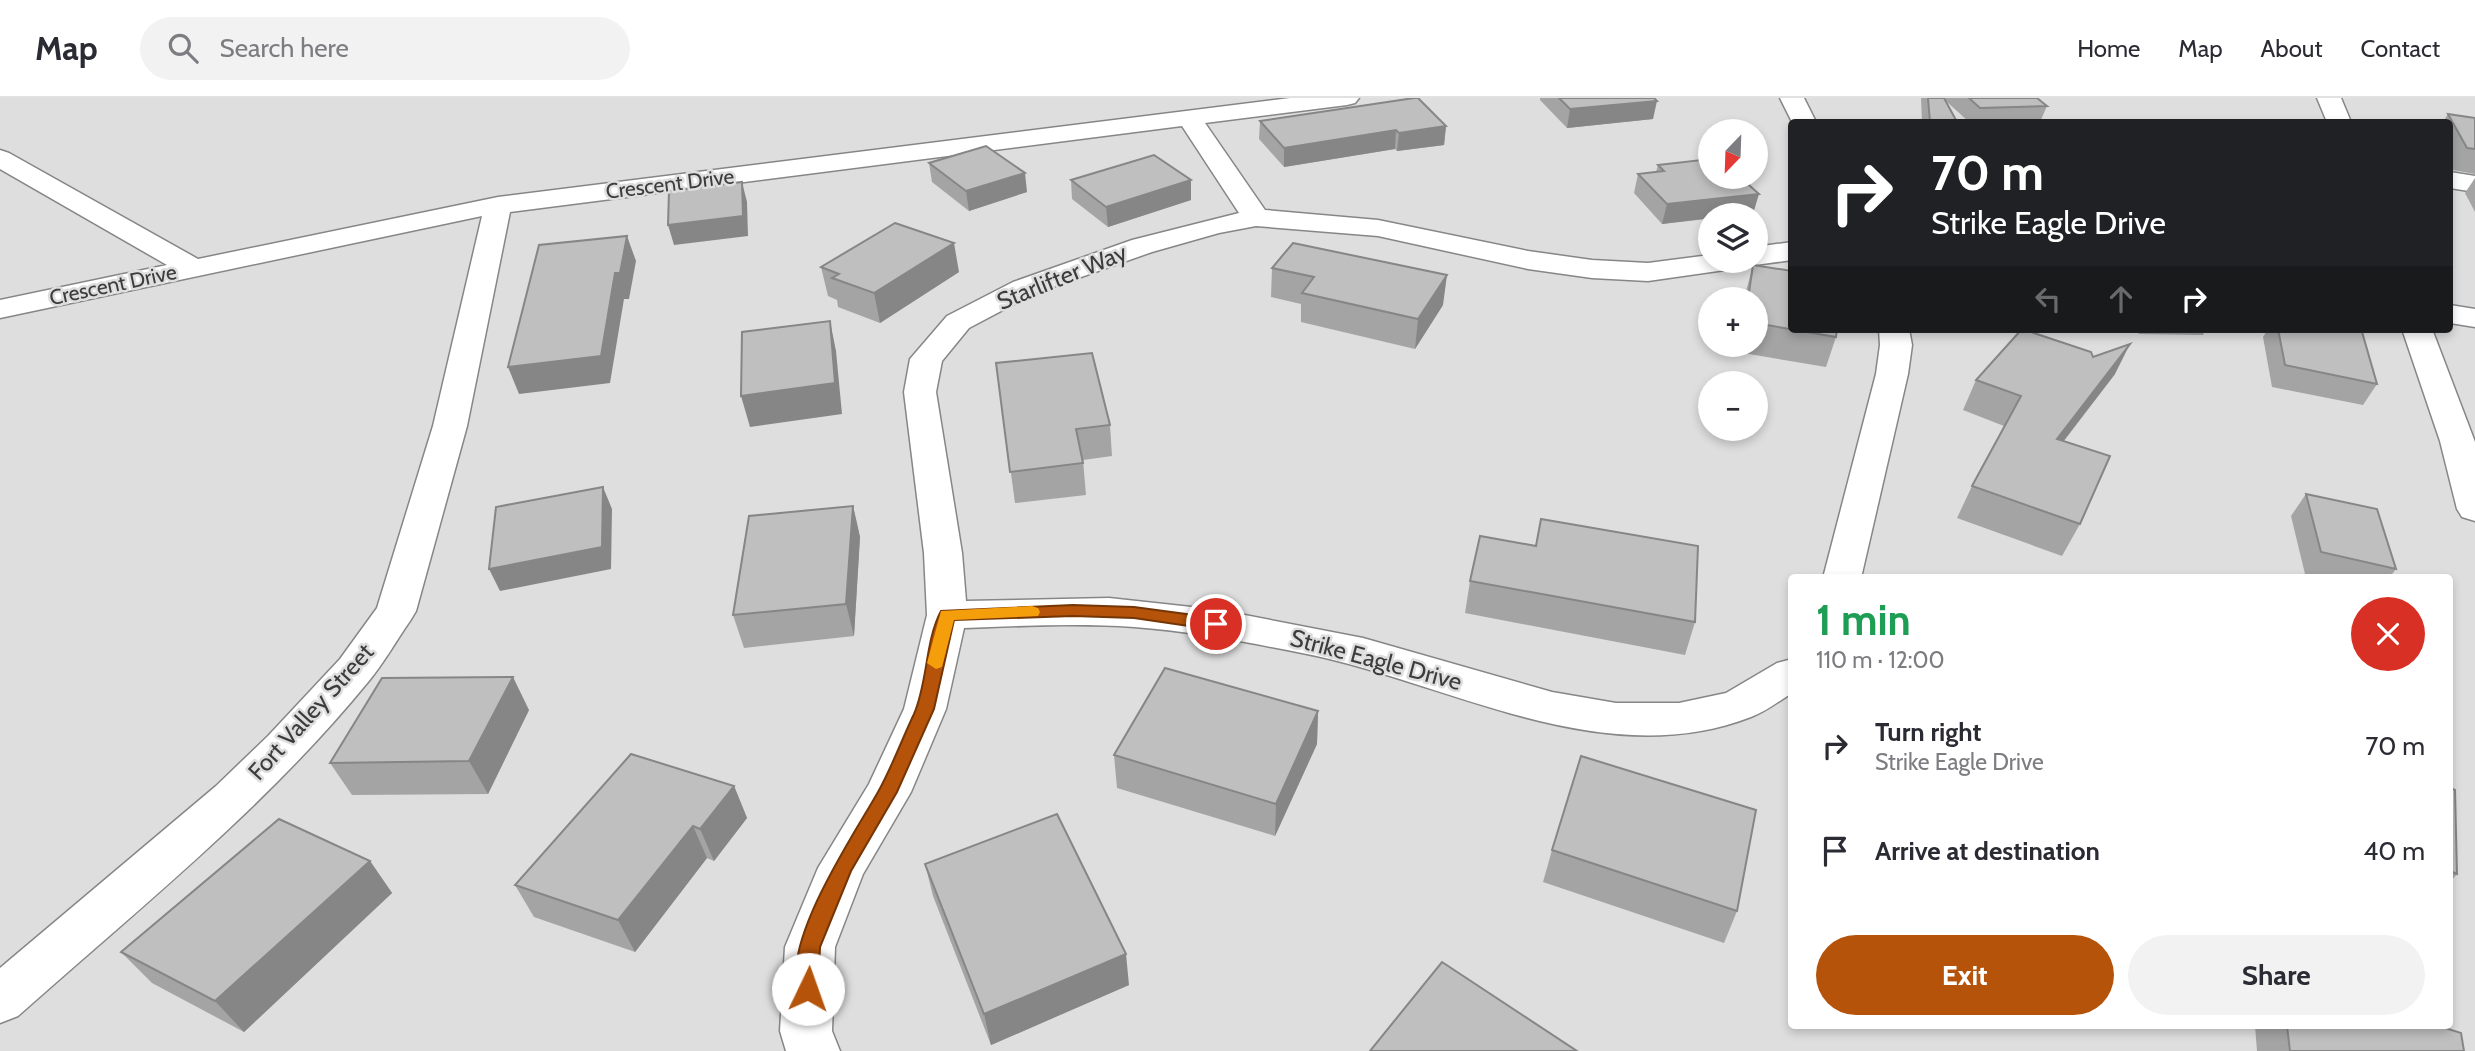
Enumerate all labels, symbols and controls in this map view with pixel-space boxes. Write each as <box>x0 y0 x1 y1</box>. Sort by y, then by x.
search box <box>140 17 630 80</box>
text: Map <box>35 28 98 68</box>
icon: search <box>164 29 202 67</box>
text: Search here <box>220 32 349 64</box>
text: Home <box>2077 34 2140 63</box>
text: Map <box>2178 34 2223 63</box>
text: About <box>2261 34 2323 63</box>
text: Contact <box>2361 34 2440 63</box>
north arrow <box>1698 119 1768 189</box>
map controls <box>1698 119 1768 441</box>
text: 70 m <box>1931 143 2044 202</box>
icon: right <box>1816 147 1907 238</box>
street label: Crescent Drive <box>604 163 736 204</box>
button: layers <box>1698 203 1768 273</box>
text: Strike Eagle Drive <box>1931 203 2166 242</box>
street label: Starlifter Way <box>993 237 1131 316</box>
street label: Crescent Drive <box>47 259 179 310</box>
icon: left <box>2029 280 2067 318</box>
icon: ahead <box>2102 280 2140 318</box>
icon: right <box>2175 280 2213 318</box>
button: + <box>1698 287 1768 357</box>
button: − <box>1698 371 1768 441</box>
pin <box>1186 594 1246 654</box>
text: 1 min <box>1816 594 1911 646</box>
button: close <box>2351 597 2425 671</box>
icon: arrive <box>1197 605 1235 643</box>
street label: Strike Eagle Drive <box>1287 623 1465 696</box>
street label: Fort Valley Street <box>242 637 379 786</box>
text: 110 m · 12:00 <box>1816 646 1945 674</box>
text: Turn right <box>1875 716 1981 748</box>
icon: right <box>1816 727 1854 765</box>
text: 70 m <box>2365 730 2425 762</box>
text: Strike Eagle Drive <box>1875 748 2044 776</box>
icon: arrive <box>1816 832 1854 870</box>
text: Arrive at destination <box>1875 835 2100 867</box>
text: 40 m <box>2363 835 2425 867</box>
button: Exit <box>1816 935 2114 1015</box>
button: Share <box>2128 935 2425 1015</box>
position arrow <box>771 952 845 1026</box>

